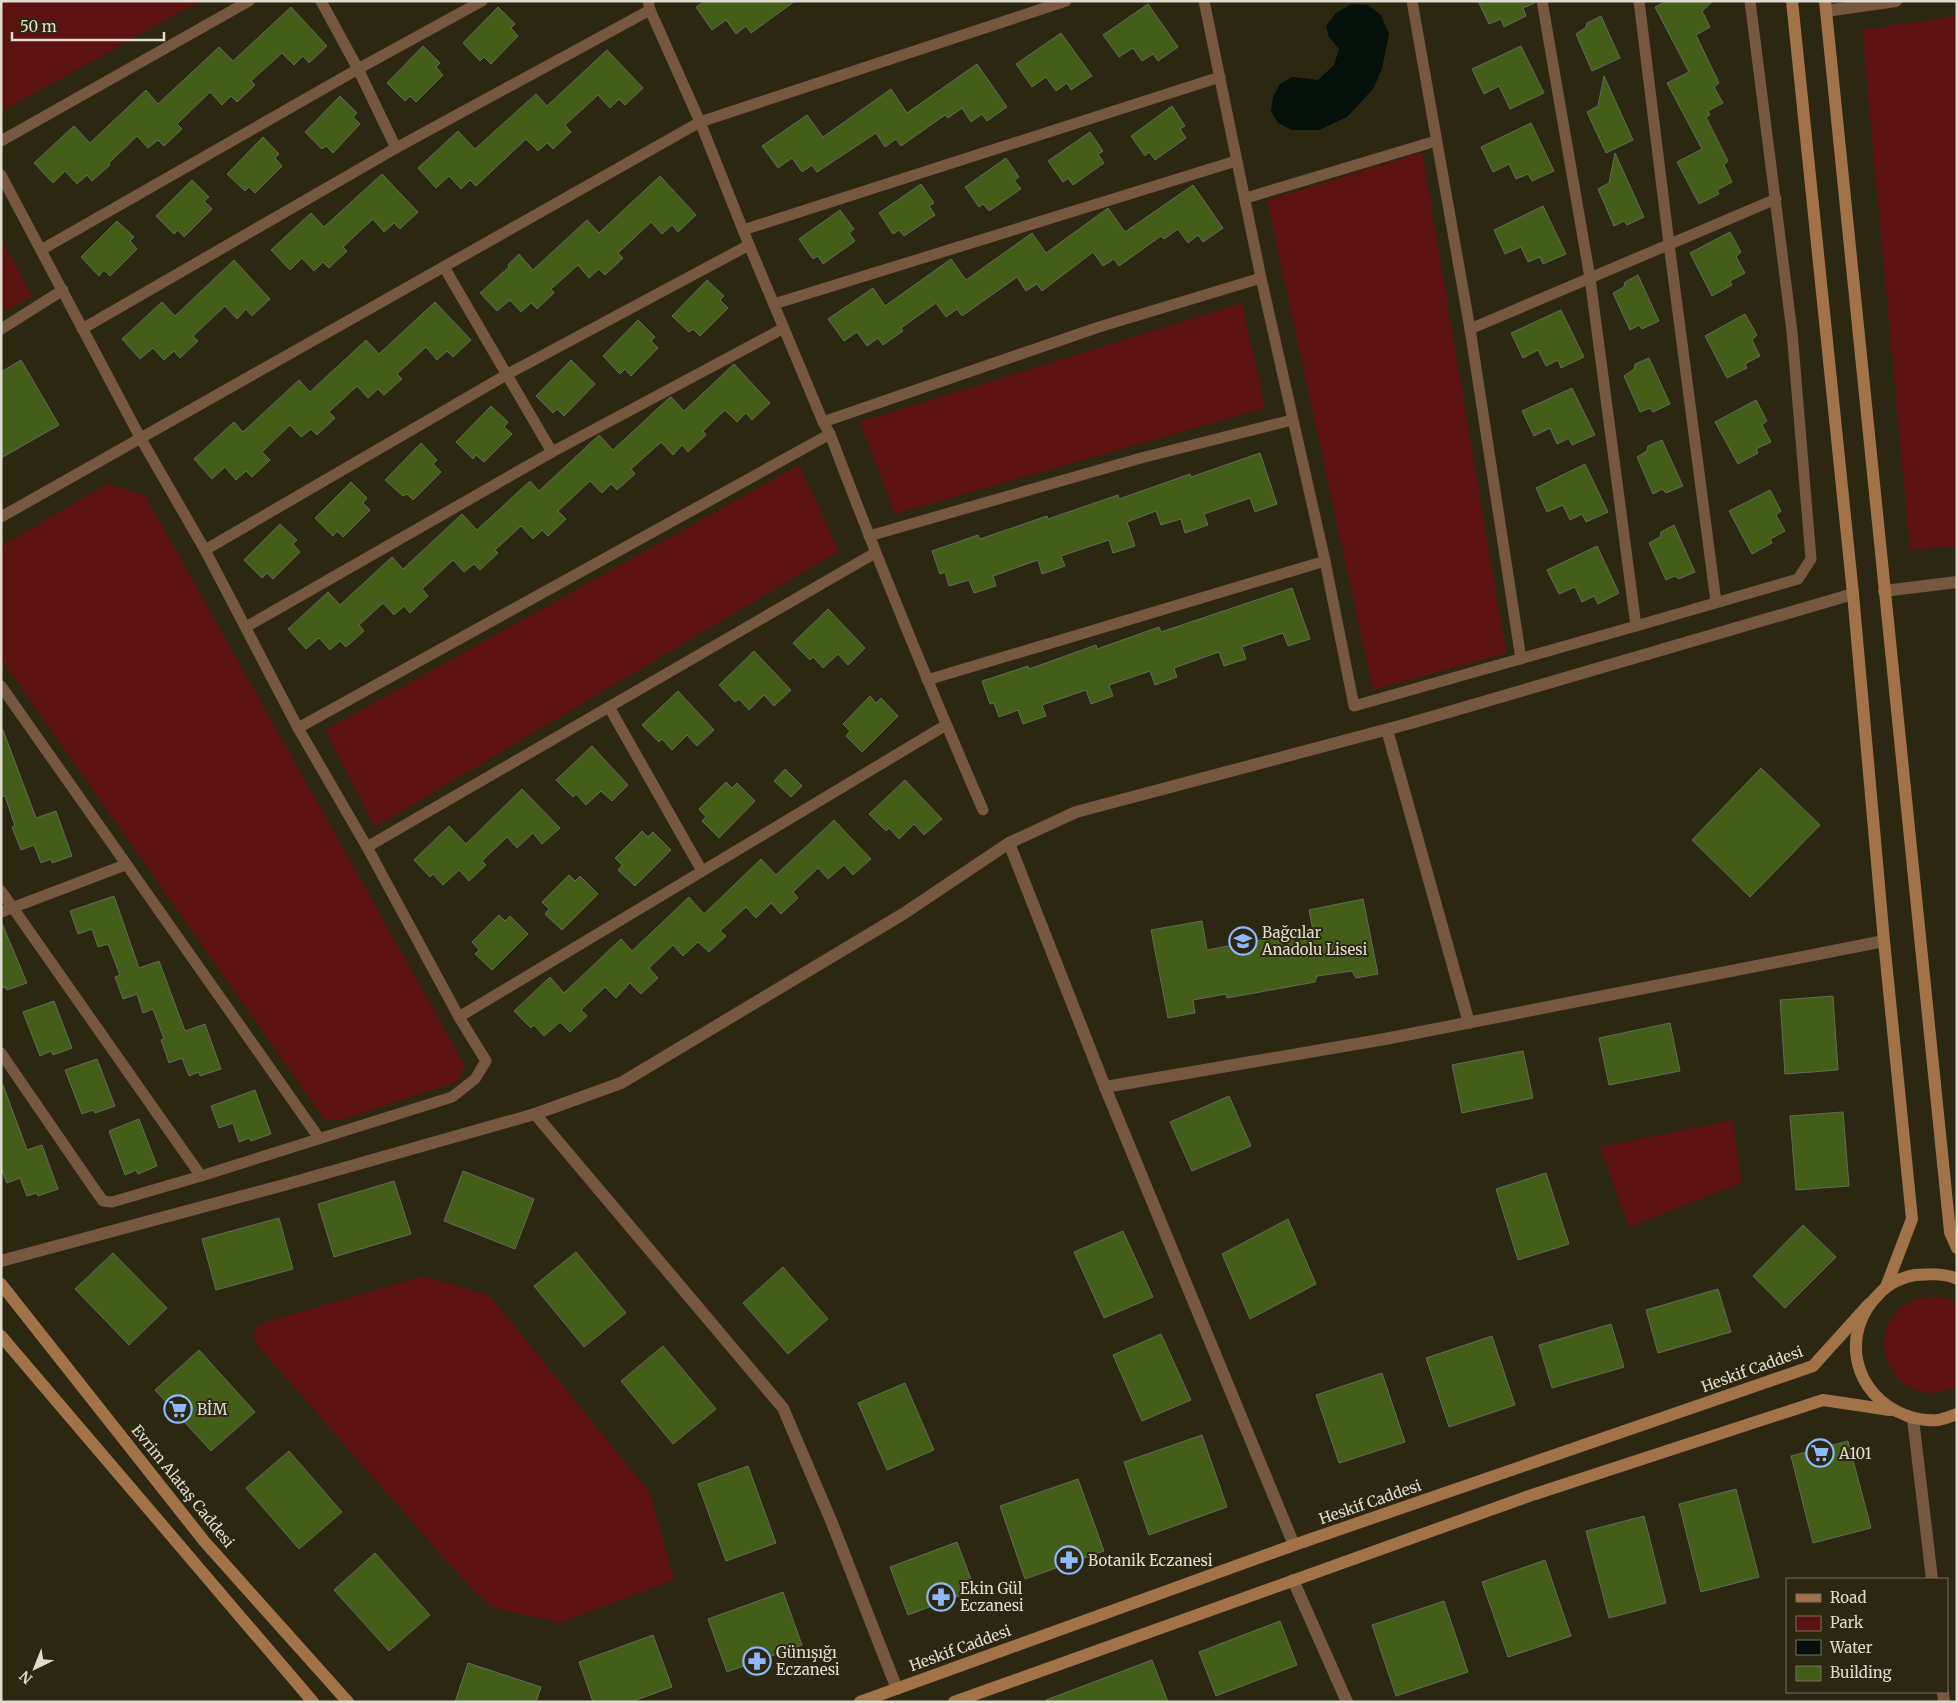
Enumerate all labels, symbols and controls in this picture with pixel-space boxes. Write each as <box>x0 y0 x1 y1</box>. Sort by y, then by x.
scale bar <box>12 10 165 42</box>
text: 50 m <box>20 17 57 36</box>
place label: Bağcılar Anadolu Lisesi <box>1261 923 1368 959</box>
school or university icon: Bağcılar Anadolu Lisesi <box>1228 926 1258 956</box>
street label: Heskif Caddesi <box>1699 1342 1806 1396</box>
supermarket icon: BİM <box>163 1394 193 1424</box>
place label: BİM <box>197 1400 227 1419</box>
street label: Evrim Alataş Caddesi <box>128 1421 238 1551</box>
supermarket icon: A101 <box>1805 1438 1835 1468</box>
place label: A101 <box>1838 1444 1872 1463</box>
street label: Heskif Caddesi <box>1316 1476 1424 1528</box>
pharmacy icon: Botanik Eczanesi <box>1054 1545 1084 1575</box>
place label: Botanik Eczanesi <box>1088 1551 1213 1570</box>
legend <box>1786 1578 1948 1693</box>
place label: Ekin Gül Eczanesi <box>960 1579 1024 1615</box>
pharmacy icon: Ekin Gül Eczanesi <box>926 1582 956 1612</box>
text: Road <box>1830 1588 1866 1607</box>
text: Park <box>1830 1613 1864 1632</box>
street label: Heskif Caddesi <box>907 1621 1014 1675</box>
text: Water <box>1829 1638 1873 1657</box>
north arrow <box>10 1643 60 1693</box>
place label: Günışığı Eczanesi <box>776 1643 840 1679</box>
pharmacy icon: Günışığı Eczanesi <box>742 1646 772 1676</box>
text: Building <box>1830 1663 1892 1682</box>
text: N <box>16 1667 36 1688</box>

